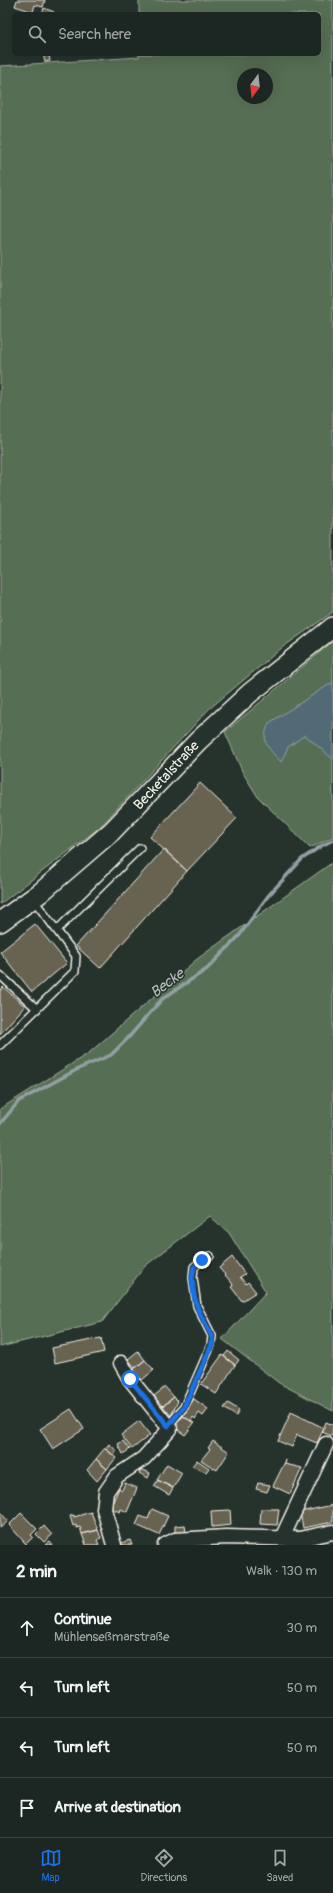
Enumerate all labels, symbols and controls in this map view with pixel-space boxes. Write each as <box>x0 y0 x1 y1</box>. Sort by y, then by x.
search box <box>12 12 321 56</box>
icon: search <box>26 23 48 45</box>
text: Search here <box>58 25 131 44</box>
north arrow <box>237 68 273 104</box>
street label: Becketalstraße <box>130 737 203 813</box>
water label: Becke <box>147 964 189 1002</box>
route end <box>193 1251 211 1269</box>
route start <box>121 1370 139 1388</box>
text: 2 min <box>16 1561 57 1582</box>
text: Walk · 130 m <box>246 1563 317 1579</box>
text: Continue <box>54 1610 112 1629</box>
icon: ahead <box>16 1617 38 1639</box>
text: 30 m <box>287 1620 317 1636</box>
text: Mühlenseßmarstraße <box>54 1629 169 1645</box>
icon: left <box>16 1677 38 1699</box>
text: Turn left <box>54 1678 110 1697</box>
text: 50 m <box>287 1680 317 1696</box>
icon: left <box>16 1737 38 1759</box>
text: Turn left <box>54 1738 110 1757</box>
text: 50 m <box>287 1740 317 1756</box>
icon: arrive <box>16 1797 38 1819</box>
text: Arrive at destination <box>54 1798 181 1817</box>
tab: Map <box>40 1847 62 1884</box>
tab: Directions <box>141 1847 187 1884</box>
tab: Saved <box>266 1847 293 1884</box>

